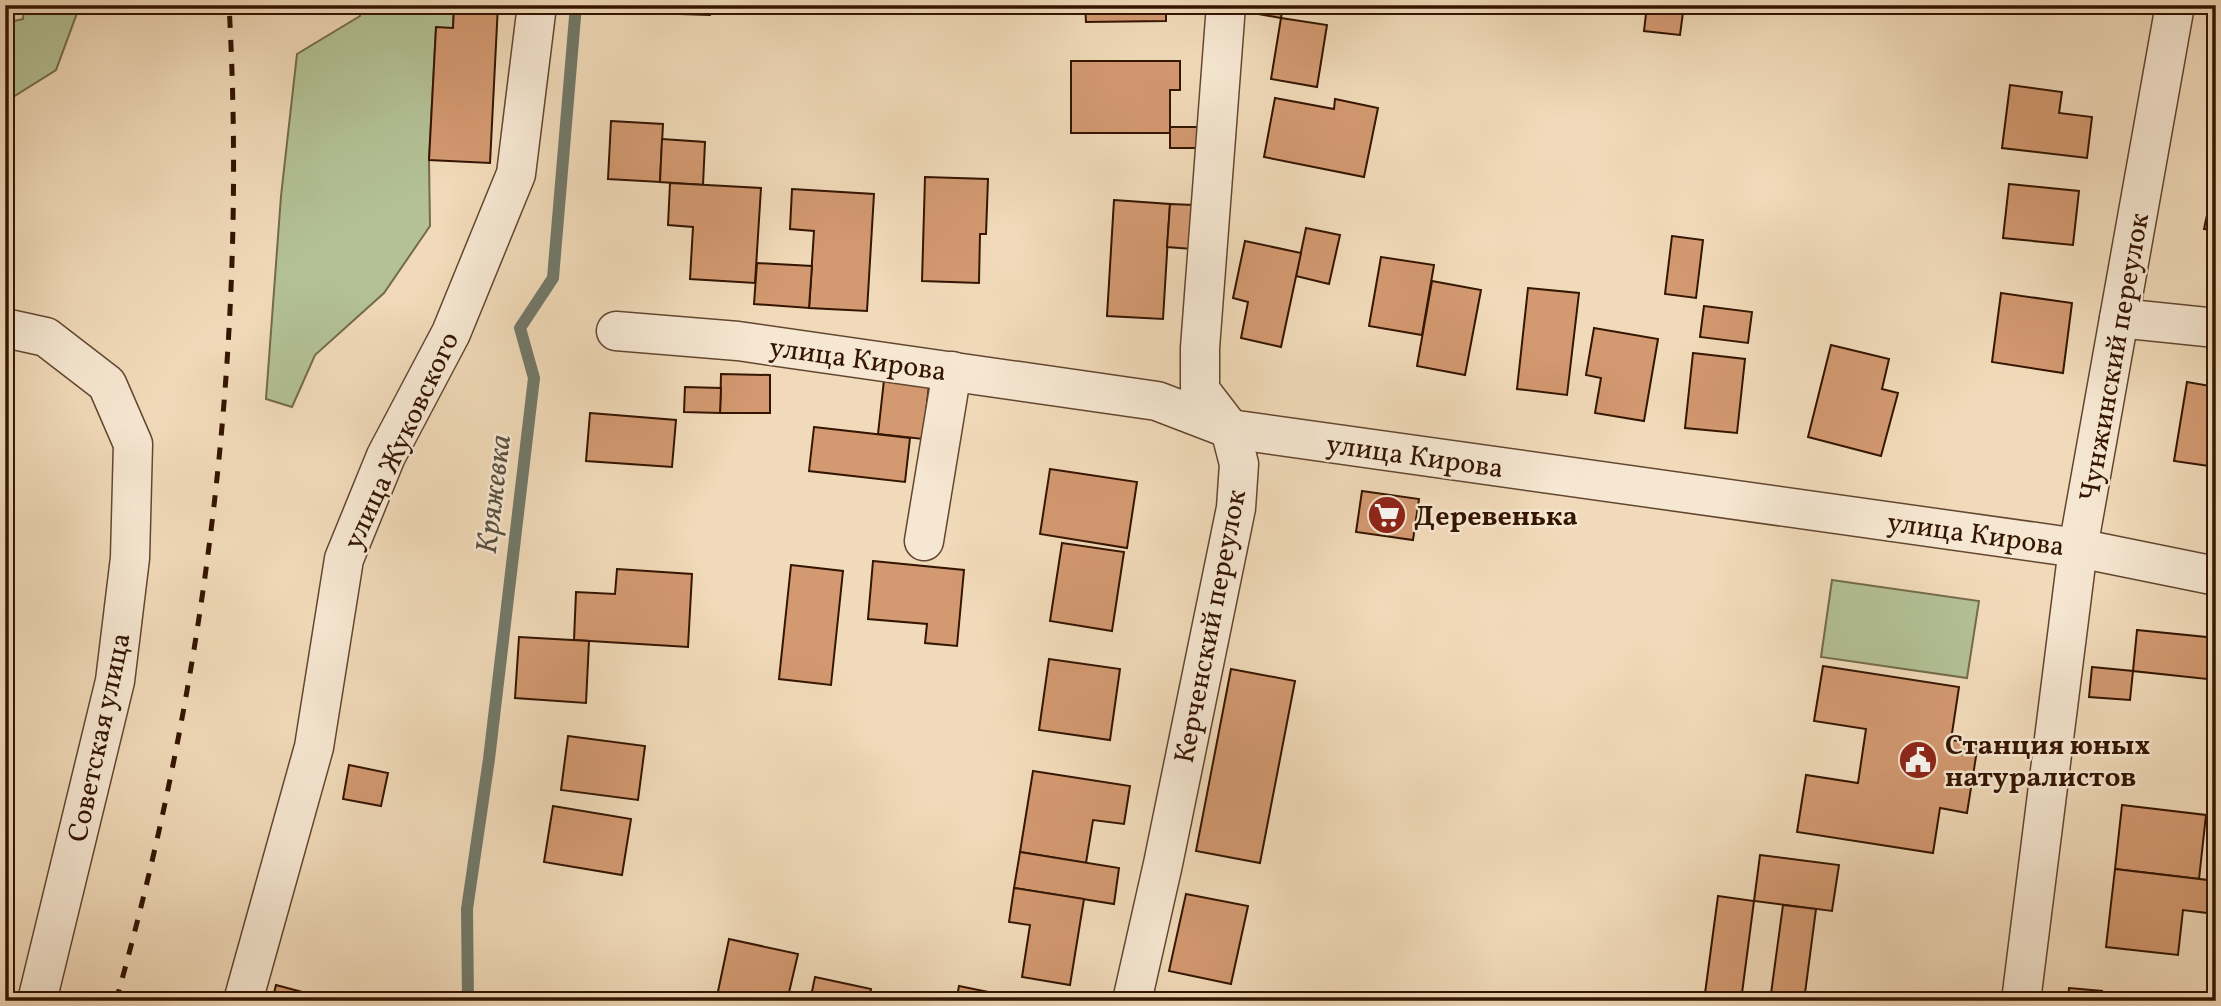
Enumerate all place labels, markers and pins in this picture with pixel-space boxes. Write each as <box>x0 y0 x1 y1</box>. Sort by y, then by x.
supermarket icon: Деревенька <box>1366 494 1408 536</box>
place label: Деревенька <box>1414 498 1578 537</box>
place label: Станция юных натуралистов <box>1945 727 2150 798</box>
public building icon: Станция юных натуралистов <box>1897 739 1939 781</box>

